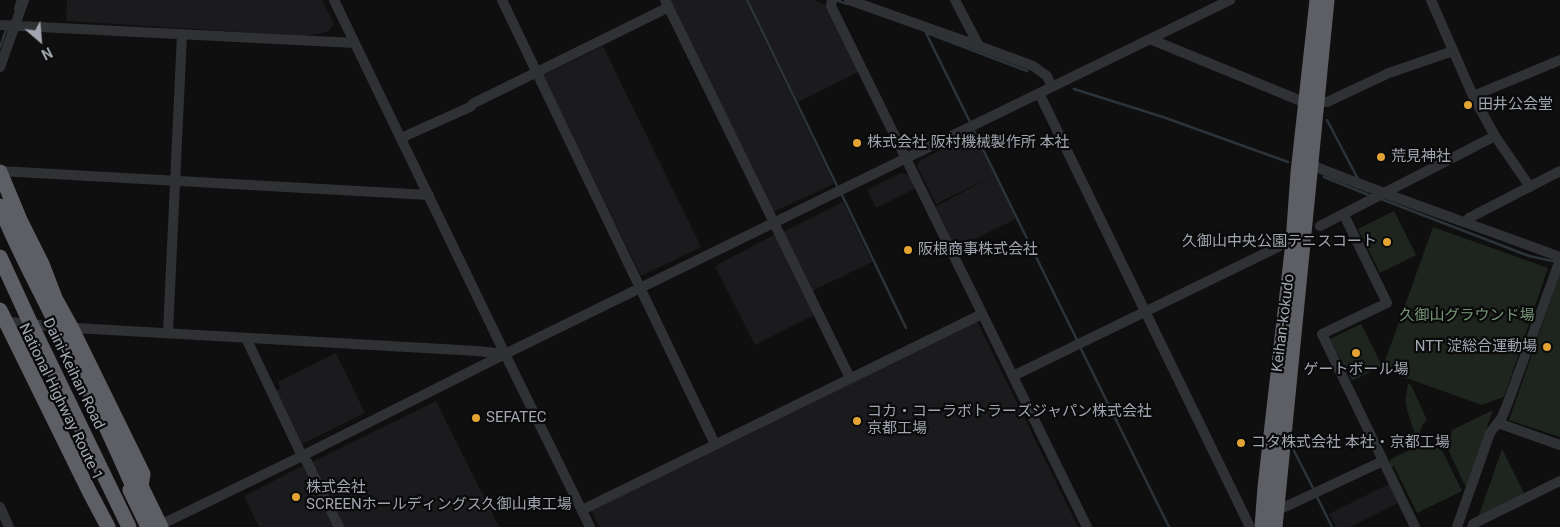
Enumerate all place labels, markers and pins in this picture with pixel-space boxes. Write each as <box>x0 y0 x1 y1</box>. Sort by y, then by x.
place label: 田井公会堂 <box>1478 96 1553 114</box>
marker: 田井公会堂 <box>1462 99 1474 111</box>
place label: 株式会社 阪村機械製作所 本社 <box>867 134 1069 152</box>
marker: 株式会社 阪村機械製作所 本社 <box>851 137 863 149</box>
place label: 荒見神社 <box>1391 148 1451 166</box>
marker: 荒見神社 <box>1375 151 1387 163</box>
place label: 久御山中央公園テニスコート <box>1182 233 1377 251</box>
marker: 久御山中央公園テニスコート <box>1381 236 1393 248</box>
place label: 阪根商事株式会社 <box>918 241 1038 259</box>
marker: 阪根商事株式会社 <box>902 244 914 256</box>
place label: NTT 淀総合運動場 <box>1415 338 1537 356</box>
marker: NTT 淀総合運動場 <box>1541 341 1553 353</box>
marker: ゲートボール場 <box>1350 347 1362 359</box>
place label: ゲートボール場 <box>1304 361 1408 379</box>
place label: コカ・コーラボトラーズジャパン株式会社 京都工場 <box>867 403 1152 438</box>
place label: SEFATEC <box>486 409 547 427</box>
marker: SEFATEC <box>470 412 482 424</box>
marker: コカ・コーラボトラーズジャパン株式会社 京都工場 <box>851 415 863 427</box>
place label: コタ株式会社 本社・京都工場 <box>1251 434 1450 452</box>
marker: コタ株式会社 本社・京都工場 <box>1235 437 1247 449</box>
place label: 株式会社 SCREENホールディングス久御山東工場 <box>306 479 572 514</box>
marker: 株式会社 SCREENホールディングス久御山東工場 <box>290 491 302 503</box>

